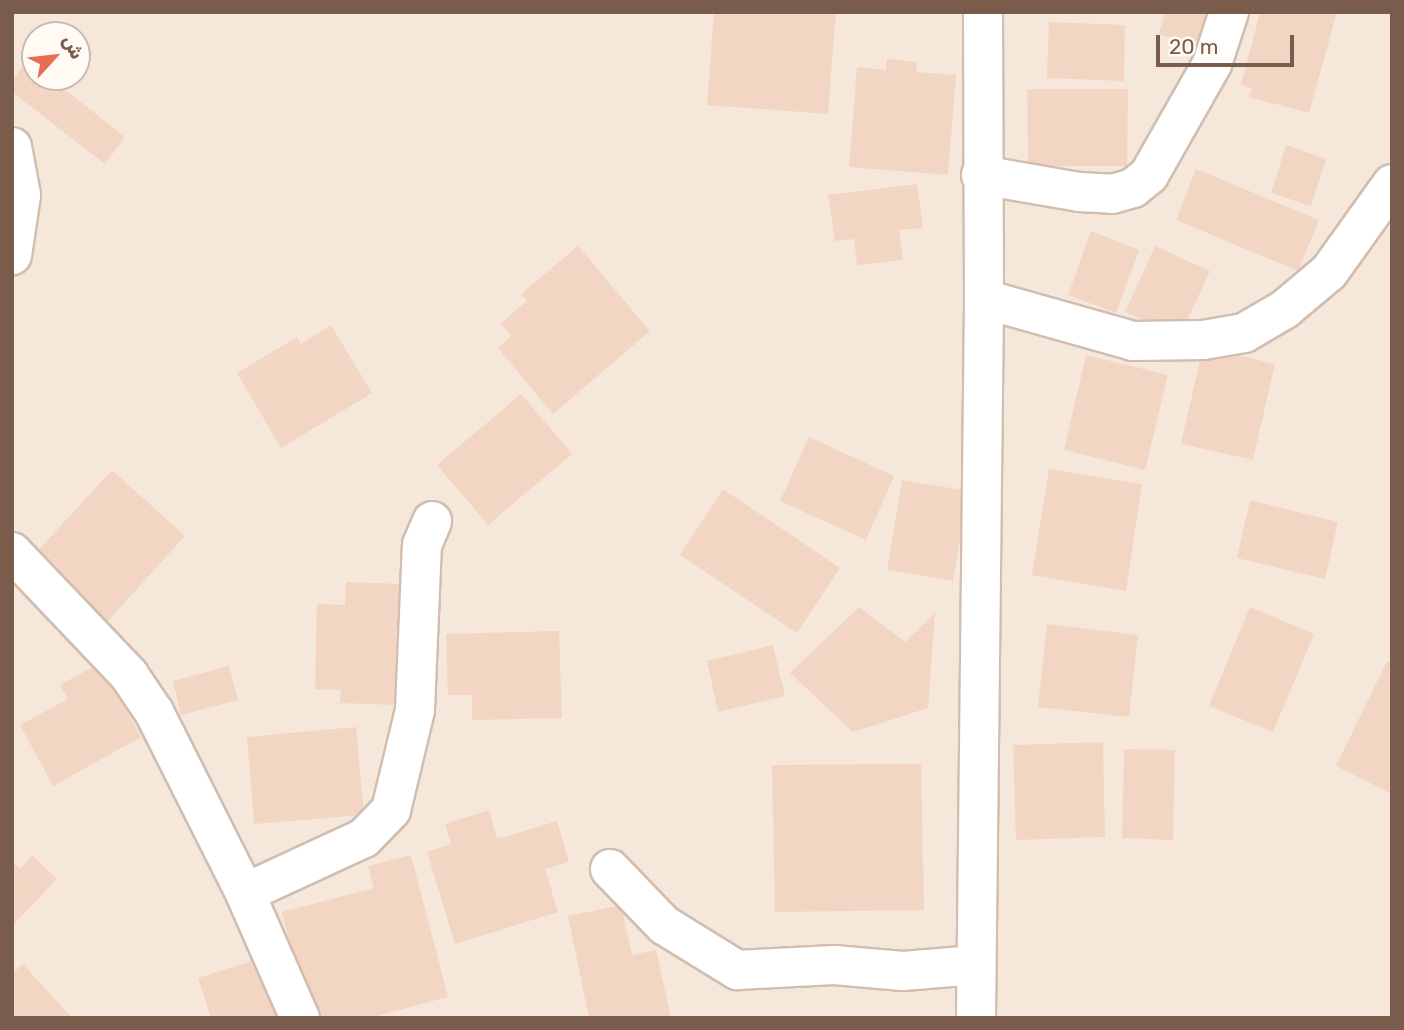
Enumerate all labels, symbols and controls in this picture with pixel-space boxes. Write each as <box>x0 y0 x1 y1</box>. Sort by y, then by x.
north arrow <box>21 21 91 91</box>
scale bar <box>1159 21 1297 65</box>
text: ش <box>58 31 89 63</box>
text: 20 m <box>1169 34 1218 59</box>

